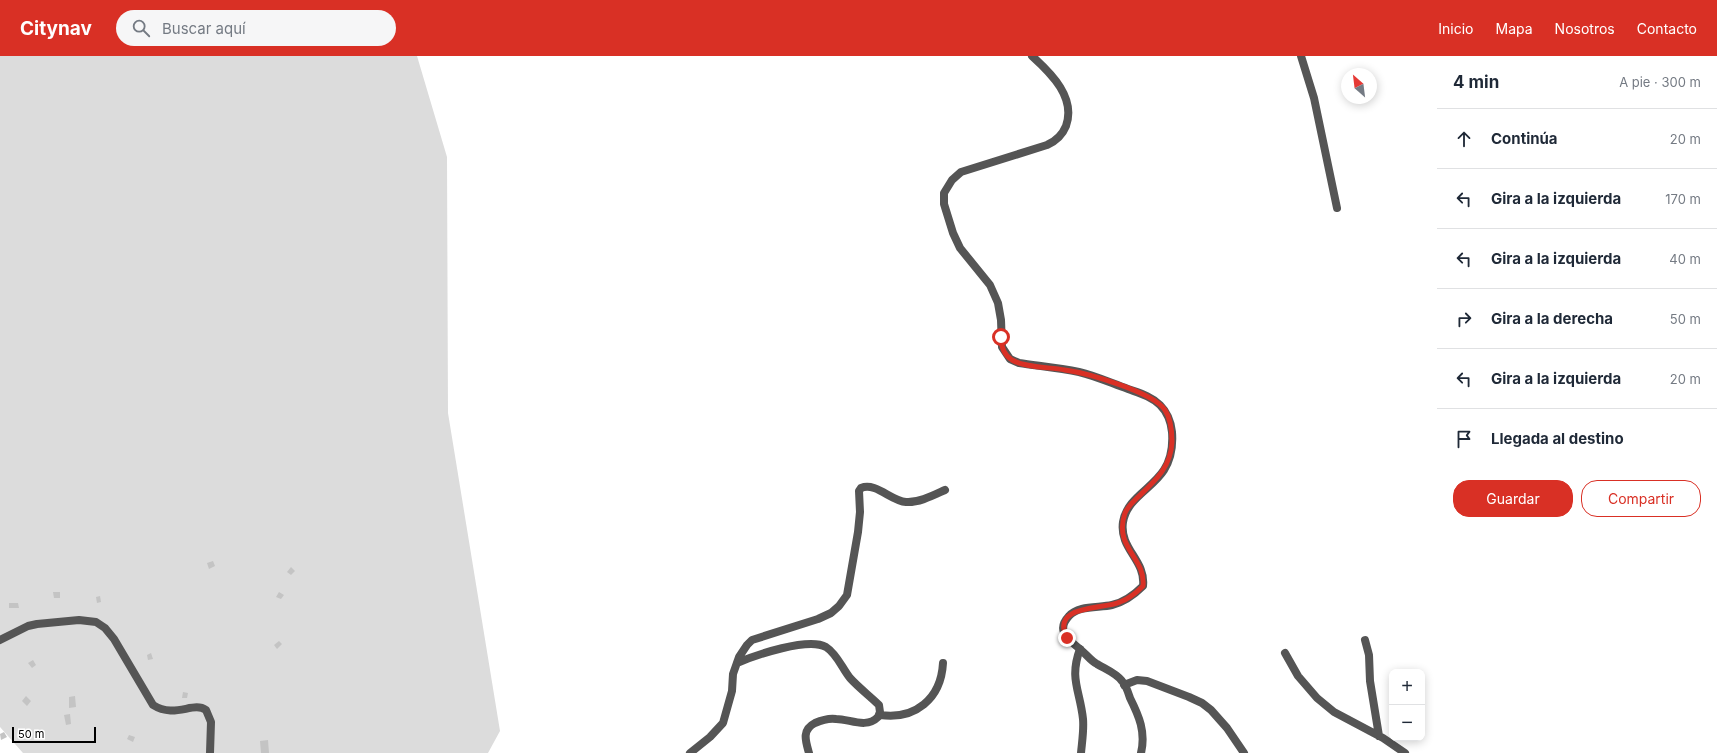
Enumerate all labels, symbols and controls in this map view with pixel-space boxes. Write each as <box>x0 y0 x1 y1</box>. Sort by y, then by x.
search box <box>116 10 396 46</box>
text: Citynav <box>20 17 92 40</box>
icon: search <box>130 17 152 39</box>
text: Buscar aquí <box>162 19 246 38</box>
text: Inicio <box>1438 20 1474 37</box>
text: Mapa <box>1496 20 1533 37</box>
text: Nosotros <box>1555 20 1615 37</box>
text: Contacto <box>1637 20 1697 37</box>
north arrow <box>1341 68 1377 104</box>
text: 4 min <box>1453 72 1499 92</box>
text: A pie · 300 m <box>1619 74 1701 90</box>
icon: ahead <box>1453 128 1475 150</box>
text: Continúa <box>1491 129 1558 148</box>
text: 20 m <box>1670 131 1701 147</box>
icon: left <box>1453 188 1475 210</box>
text: Gira a la izquierda <box>1491 189 1621 208</box>
text: 170 m <box>1665 191 1701 207</box>
icon: left <box>1453 248 1475 270</box>
text: Gira a la izquierda <box>1491 249 1621 268</box>
text: 40 m <box>1669 251 1701 267</box>
icon: right <box>1453 308 1475 330</box>
text: Gira a la derecha <box>1491 309 1613 328</box>
text: 50 m <box>1670 311 1701 327</box>
route start <box>992 328 1010 346</box>
icon: left <box>1453 368 1475 390</box>
text: Gira a la izquierda <box>1491 369 1621 388</box>
text: 20 m <box>1670 371 1701 387</box>
icon: arrive <box>1453 428 1475 450</box>
text: Llegada al destino <box>1491 429 1624 448</box>
button: Guardar <box>1453 480 1573 517</box>
button: Compartir <box>1581 480 1701 517</box>
route end <box>1058 629 1076 647</box>
map controls <box>1389 669 1425 741</box>
button: + <box>1389 669 1425 705</box>
button: − <box>1389 705 1425 741</box>
scale bar <box>12 725 96 744</box>
text: 50 m <box>18 727 44 741</box>

